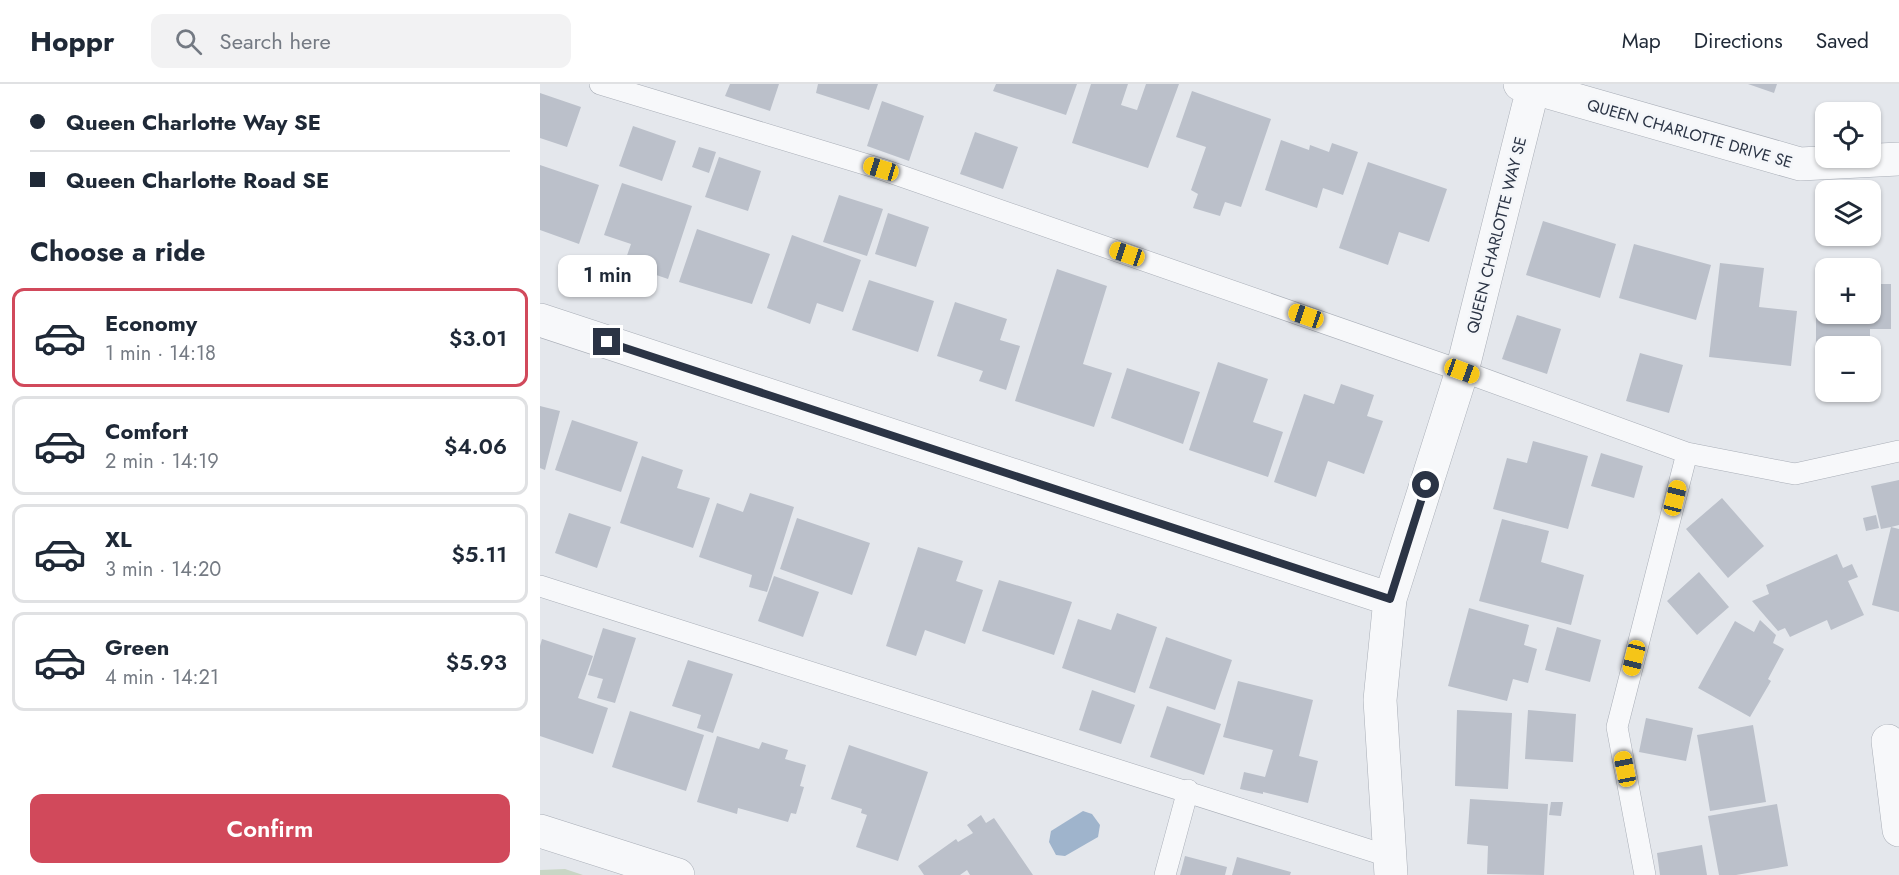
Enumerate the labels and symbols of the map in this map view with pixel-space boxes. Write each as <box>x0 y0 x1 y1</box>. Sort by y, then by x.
street label: QUEEN CHARLOTTE DRIVE SE <box>1584 93 1795 174</box>
street label: QUEEN CHARLOTTE WAY SE <box>1461 134 1532 336</box>
car <box>861 155 901 183</box>
car <box>1107 240 1147 268</box>
callout: 1 min <box>557 255 656 297</box>
car <box>1286 302 1326 330</box>
route end <box>593 328 620 355</box>
car <box>1442 356 1482 386</box>
route start <box>1412 471 1439 498</box>
car <box>1662 478 1688 518</box>
car <box>1621 638 1647 678</box>
car <box>1613 750 1637 788</box>

